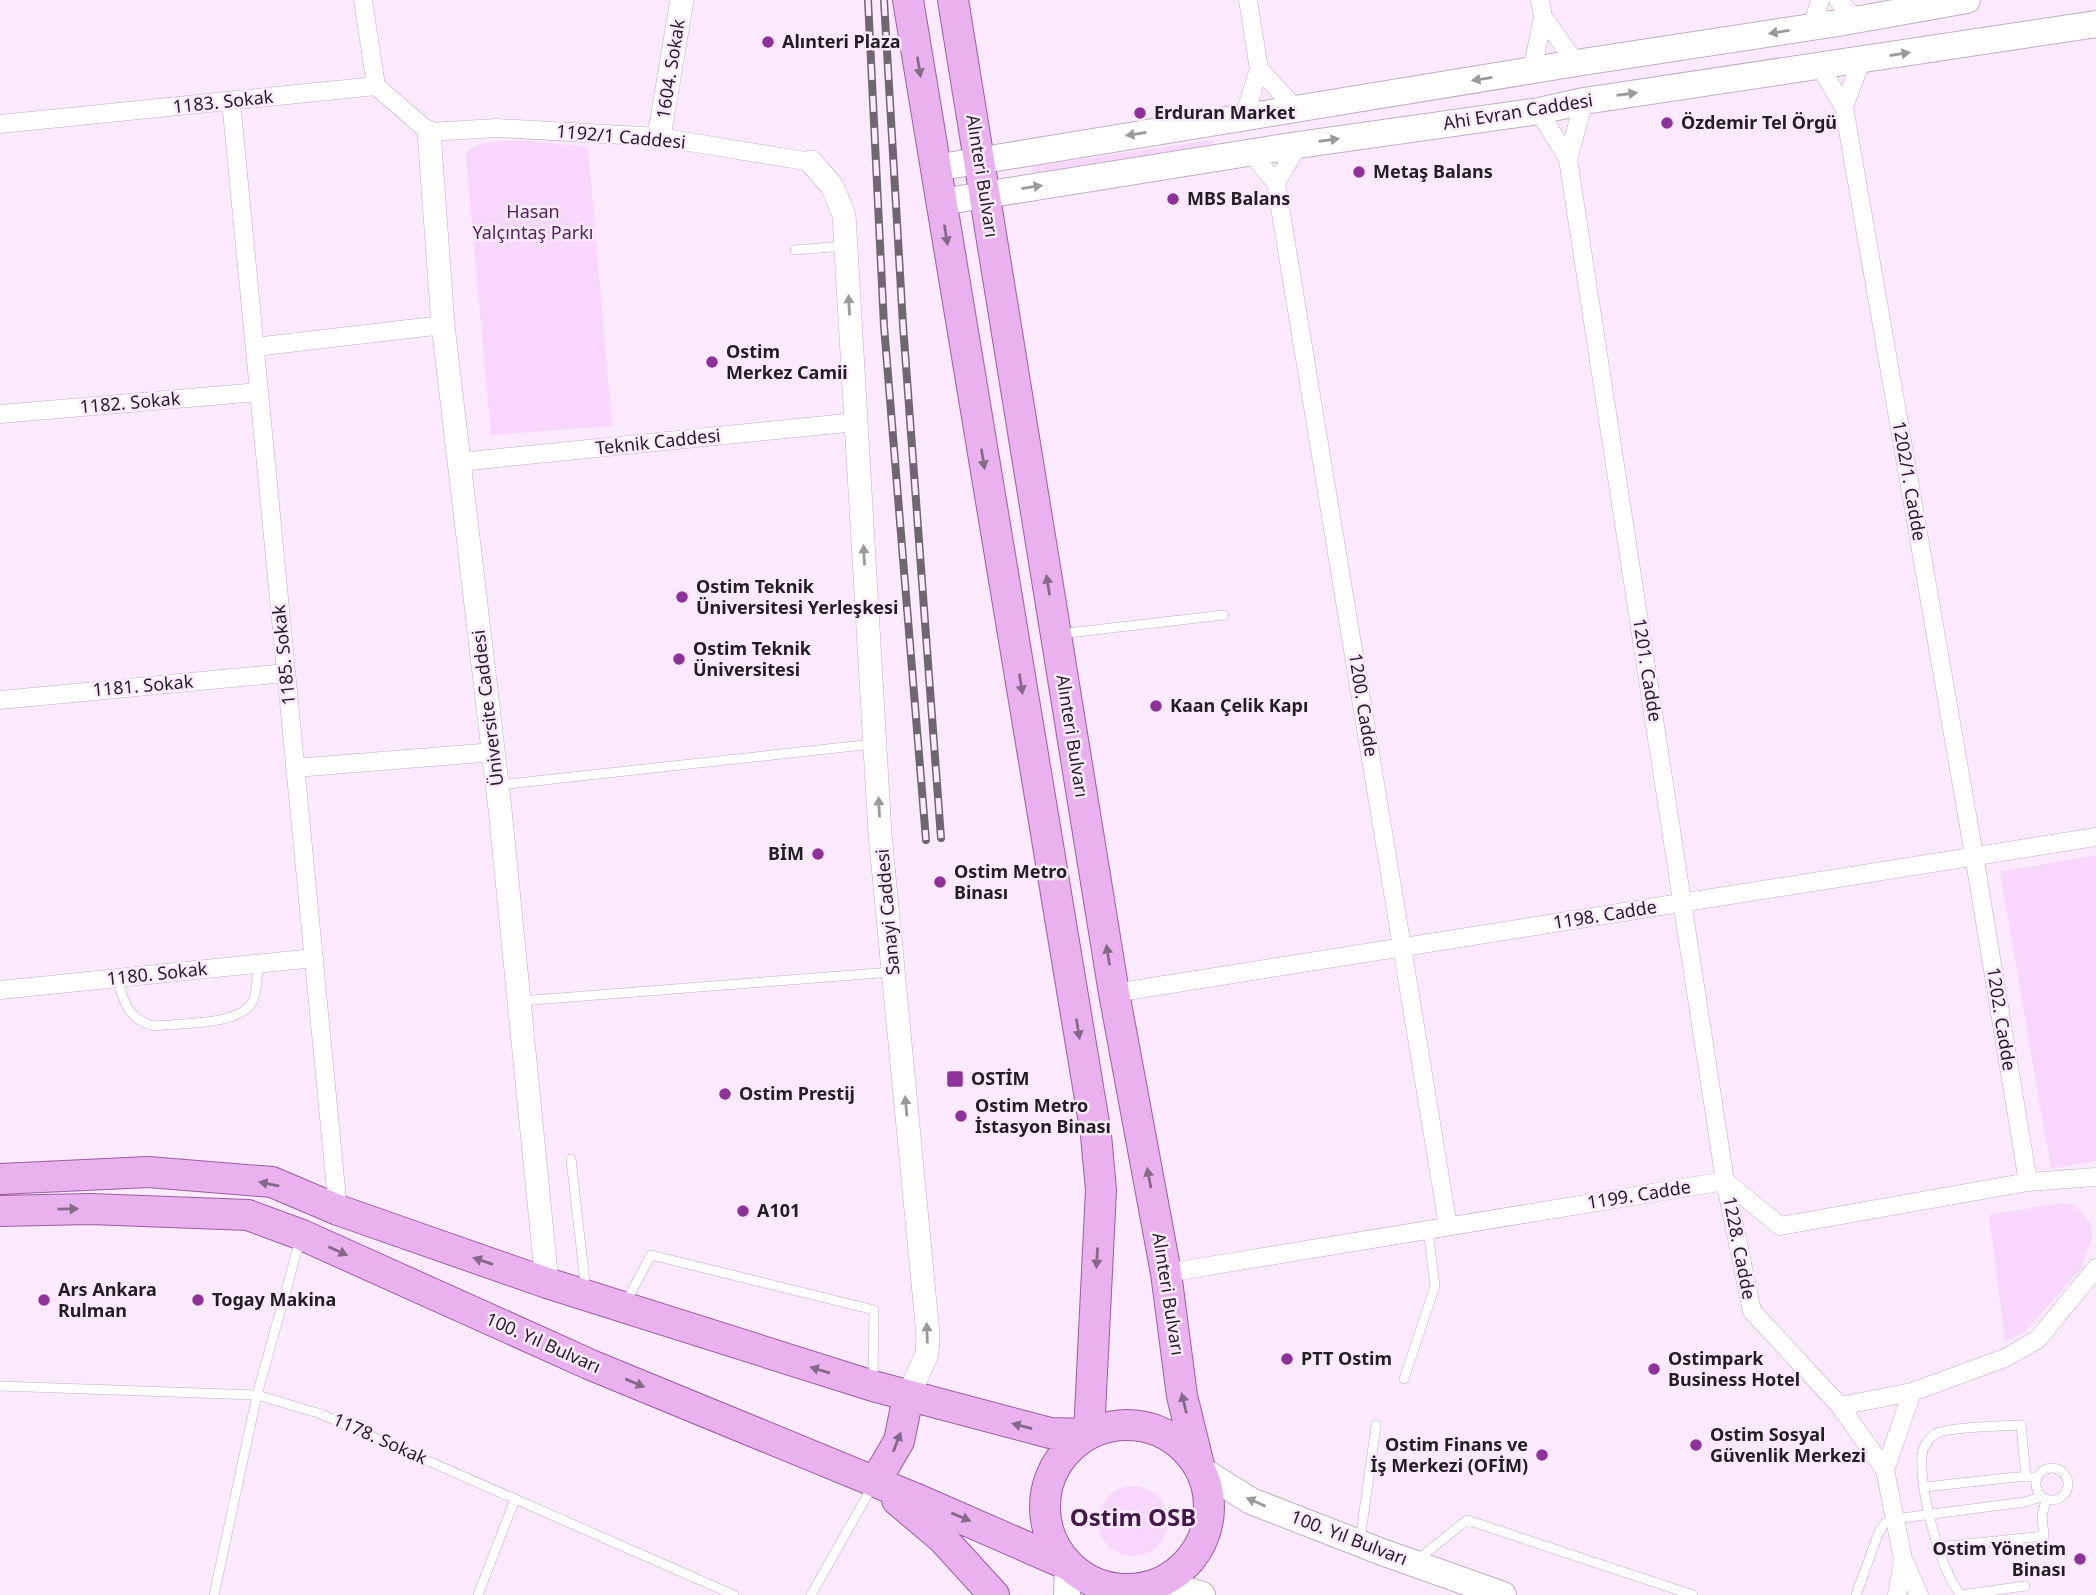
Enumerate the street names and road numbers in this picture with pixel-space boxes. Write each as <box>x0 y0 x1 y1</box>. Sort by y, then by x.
street label: 1604. Sokak <box>650 17 690 120</box>
street label: 1183. Sokak <box>172 84 275 118</box>
street label: Ahi Evran Caddesi <box>1441 87 1594 135</box>
street label: Alınteri Bulvarı <box>961 113 1005 239</box>
street label: 1192/1 Caddesi <box>555 118 687 154</box>
street label: 1182. Sokak <box>79 386 182 418</box>
street label: 1202/1. Cadde <box>1888 419 1932 543</box>
street label: Teknik Caddesi <box>594 423 722 460</box>
street label: 1185. Sokak <box>266 603 300 706</box>
street label: 1201. Cadde <box>1628 616 1668 723</box>
street label: Üniversite Caddesi <box>466 629 509 788</box>
street label: 1200. Cadde <box>1344 651 1384 758</box>
street label: 1181. Sokak <box>92 669 195 701</box>
street label: Alınteri Bulvarı <box>1051 673 1095 799</box>
street label: Sanayi Caddesi <box>870 848 904 976</box>
street label: 1198. Cadde <box>1551 894 1658 934</box>
street label: 1180. Sokak <box>106 956 209 990</box>
street label: 1202. Cadde <box>1982 965 2022 1072</box>
street label: 1199. Cadde <box>1585 1174 1692 1214</box>
street label: 1228. Cadde <box>1718 1194 1762 1301</box>
street label: Alınteri Bulvarı <box>1147 1231 1191 1357</box>
street label: 100. Yıl Bulvarı <box>482 1306 605 1378</box>
street label: 1178. Sokak <box>329 1407 432 1470</box>
street label: 100. Yıl Bulvarı <box>1287 1504 1411 1570</box>

